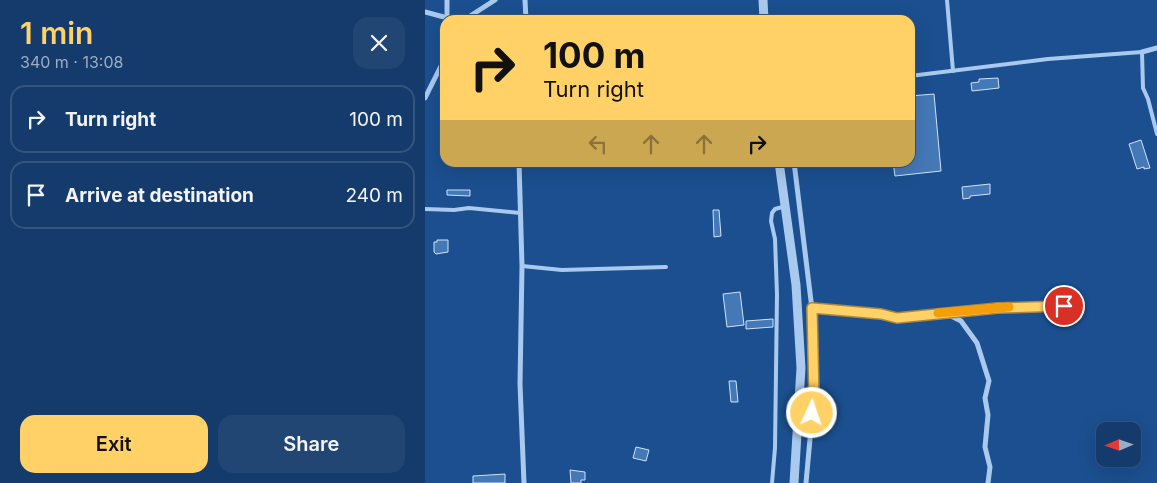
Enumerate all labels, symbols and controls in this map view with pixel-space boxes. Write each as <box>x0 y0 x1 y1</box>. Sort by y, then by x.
text: 1 min <box>20 15 93 51</box>
button: close <box>353 17 405 69</box>
text: 100 m <box>543 34 646 76</box>
icon: right <box>460 35 525 100</box>
text: 340 m · 13:08 <box>20 52 123 72</box>
text: Turn right <box>543 76 644 102</box>
icon: right <box>22 105 50 133</box>
text: Turn right <box>65 108 156 131</box>
text: 100 m <box>349 108 403 131</box>
icon: left <box>584 130 612 158</box>
icon: ahead <box>637 130 665 158</box>
icon: ahead <box>690 130 718 158</box>
icon: right <box>743 130 771 158</box>
icon: arrive <box>22 181 50 209</box>
text: Arrive at destination <box>65 184 254 207</box>
text: 240 m <box>345 184 403 207</box>
pin <box>1043 285 1085 327</box>
icon: arrive <box>1050 292 1078 320</box>
position arrow <box>785 386 837 438</box>
button: Exit <box>20 415 208 473</box>
button: Share <box>218 415 405 473</box>
north arrow <box>1096 422 1141 468</box>
map controls <box>1096 422 1141 467</box>

